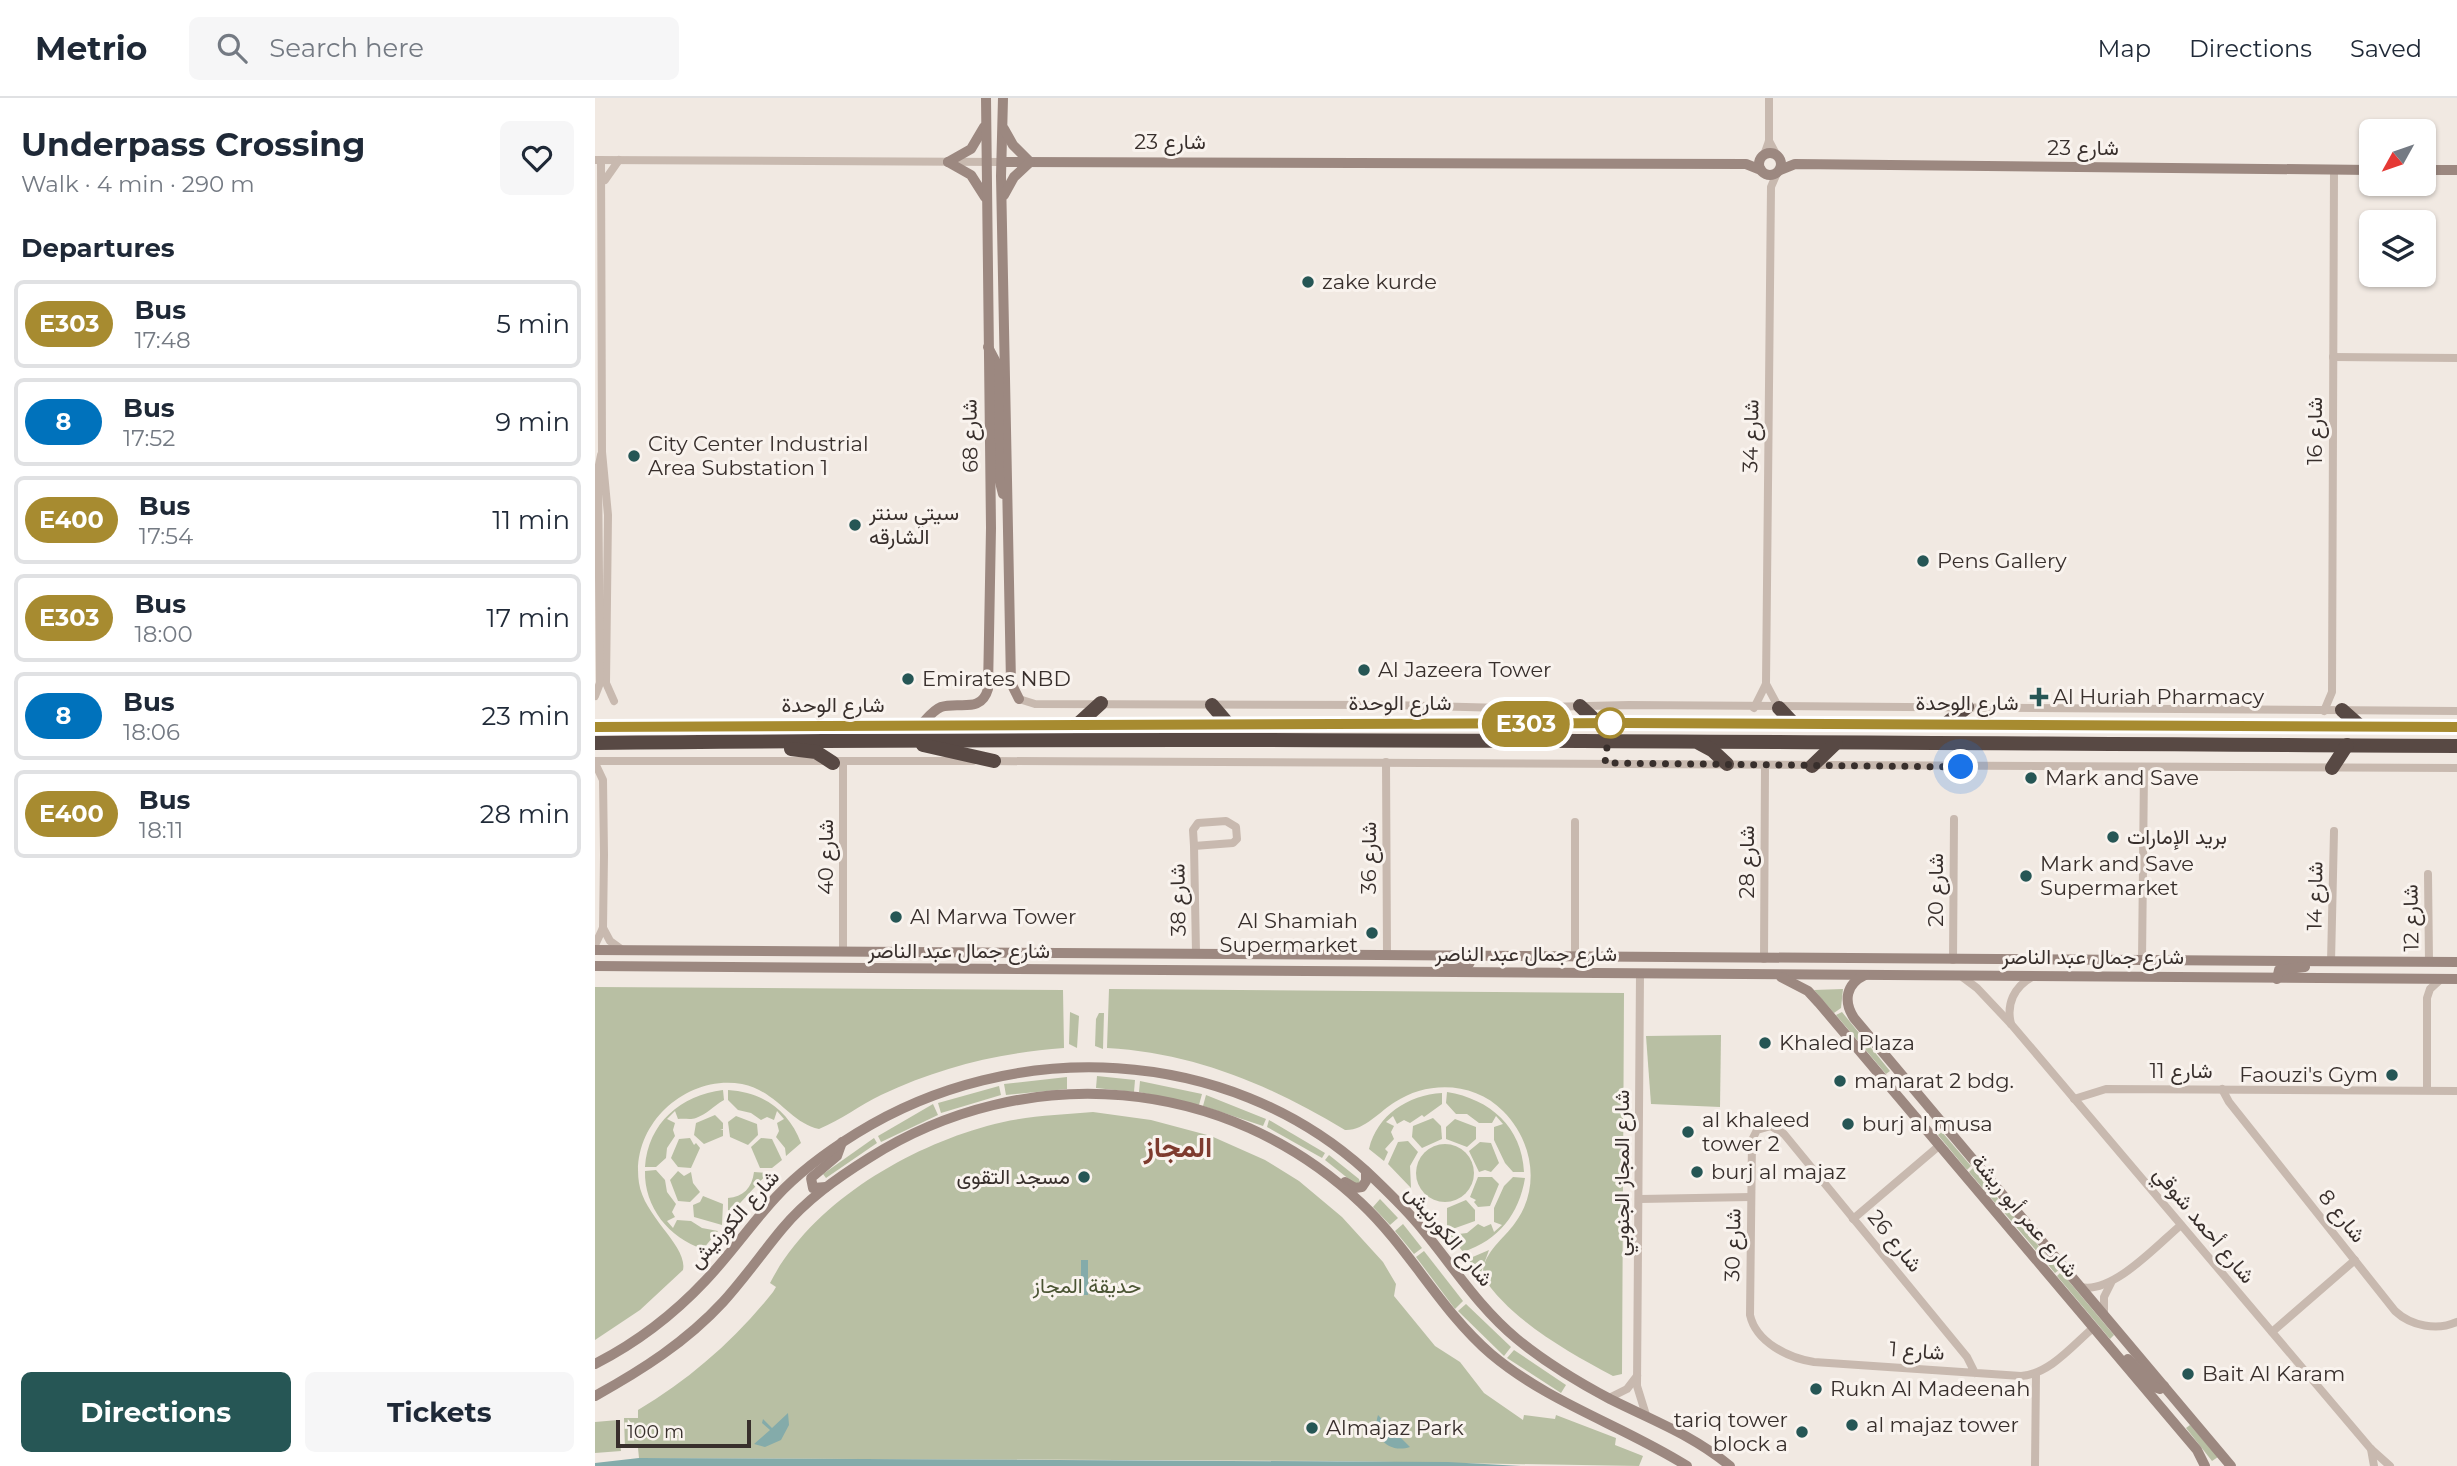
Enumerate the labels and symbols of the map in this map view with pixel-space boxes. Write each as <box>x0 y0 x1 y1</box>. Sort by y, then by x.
north arrow <box>2359 119 2436 196</box>
street label: شارع 23 <box>1134 129 1206 156</box>
street label: شارع 23 <box>2047 135 2119 162</box>
place label: zake kurde <box>1322 269 1437 294</box>
marker: zake kurde <box>1300 274 1316 290</box>
street label: شارع 16 <box>2302 397 2329 465</box>
street label: شارع 68 <box>956 399 985 473</box>
street label: شارع 34 <box>1737 399 1766 473</box>
place label: City Center Industrial Area Substation 1 <box>648 431 869 480</box>
marker: City Center Industrial Area Substation 1 <box>626 448 642 464</box>
place label: سيتي سنتر الشارقه <box>868 500 959 550</box>
marker: سيتي سنتر الشارقه <box>847 517 863 533</box>
place label: Pens Gallery <box>1937 548 2067 573</box>
marker: Pens Gallery <box>1915 553 1931 569</box>
place label: Al Jazeera Tower <box>1378 657 1552 682</box>
marker: Al Jazeera Tower <box>1356 662 1372 678</box>
place label: Emirates NBD <box>922 666 1071 691</box>
marker: Emirates NBD <box>900 671 916 687</box>
place label: Al Huriah Pharmacy <box>2053 684 2265 709</box>
marker: Al Huriah Pharmacy <box>2031 689 2047 705</box>
street label: شارع الوحدة <box>1348 690 1452 717</box>
street label: شارع الوحدة <box>1915 690 2019 717</box>
street label: شارع الوحدة <box>781 692 885 719</box>
line badge: E303 <box>1477 701 1575 747</box>
unlabelled marker <box>1595 708 1625 738</box>
your location <box>1943 749 1978 784</box>
place label: Mark and Save <box>2045 765 2199 790</box>
marker: Mark and Save <box>2023 770 2039 786</box>
street label: شارع 40 <box>813 819 840 895</box>
street label: شارع 36 <box>1356 822 1383 894</box>
place label: بريد الإمارات <box>2127 824 2227 851</box>
street label: شارع 28 <box>1734 825 1761 899</box>
marker: بريد الإمارات <box>2105 829 2121 845</box>
place label: Mark and Save Supermarket <box>2040 851 2194 900</box>
street label: شارع 20 <box>1923 853 1950 927</box>
street label: شارع 14 <box>2301 861 2330 931</box>
street label: شارع 38 <box>1164 863 1193 937</box>
marker: Mark and Save Supermarket <box>2018 868 2034 884</box>
street label: شارع 12 <box>2397 884 2426 952</box>
place label: Al Marwa Tower <box>910 904 1076 929</box>
place label: Al Shamiah Supermarket <box>1220 908 1358 957</box>
marker: Al Marwa Tower <box>888 909 904 925</box>
marker: Al Shamiah Supermarket <box>1364 925 1380 941</box>
street label: شارع جمال عبد الناصر <box>867 938 1050 965</box>
street label: شارع جمال عبد الناصر <box>1434 941 1617 968</box>
street label: شارع جمال عبد الناصر <box>2001 944 2184 971</box>
place label: Khaled Plaza <box>1779 1030 1915 1055</box>
marker: Khaled Plaza <box>1757 1035 1773 1051</box>
street label: شارع 11 <box>2150 1058 2212 1085</box>
place label: Faouzi's Gym <box>2239 1062 2378 1087</box>
marker: Faouzi's Gym <box>2384 1067 2400 1083</box>
place label: manarat 2 bdg. <box>1854 1068 2014 1093</box>
marker: manarat 2 bdg. <box>1832 1073 1848 1089</box>
street label: شارع المجاز الجنوبي <box>1609 1090 1639 1256</box>
place label: al khaleed tower 2 <box>1702 1107 1810 1156</box>
place label: burj al musa <box>1862 1111 1993 1136</box>
marker: burj al musa <box>1840 1116 1856 1132</box>
marker: al khaleed tower 2 <box>1680 1124 1696 1140</box>
district label: المجاز <box>1143 1130 1212 1165</box>
street label: شارع عمر أبو ريشة <box>1965 1149 2084 1283</box>
place label: burj al majaz <box>1711 1159 1846 1184</box>
street label: شارع أحمد شوقي <box>2145 1161 2260 1291</box>
street label: شارع الكورنيش <box>683 1164 786 1274</box>
place label: مسجد التقوى <box>957 1164 1070 1190</box>
marker: burj al majaz <box>1689 1164 1705 1180</box>
marker: مسجد التقوى <box>1076 1169 1092 1185</box>
street label: شارع الكورنيش <box>1398 1180 1499 1293</box>
street label: شارع 8 <box>2312 1184 2371 1249</box>
street label: شارع 26 <box>1861 1205 1928 1278</box>
street label: شارع 30 <box>1719 1208 1748 1282</box>
park label: حديقة المجاز <box>1032 1273 1141 1299</box>
street label: شارع 1 <box>1888 1336 1946 1367</box>
place label: Bait Al Karam <box>2202 1361 2345 1386</box>
marker: Bait Al Karam <box>2180 1366 2196 1382</box>
place label: Rukn Al Madeenah <box>1830 1376 2030 1401</box>
marker: Rukn Al Madeenah <box>1808 1381 1824 1397</box>
place label: tariq tower block a <box>1674 1407 1788 1456</box>
place label: al majaz tower <box>1866 1412 2019 1437</box>
place label: Almajaz Park <box>1326 1415 1464 1440</box>
scale bar <box>616 1417 751 1449</box>
marker: al majaz tower <box>1844 1417 1860 1433</box>
marker: Almajaz Park <box>1304 1420 1320 1436</box>
marker: tariq tower block a <box>1794 1424 1810 1440</box>

